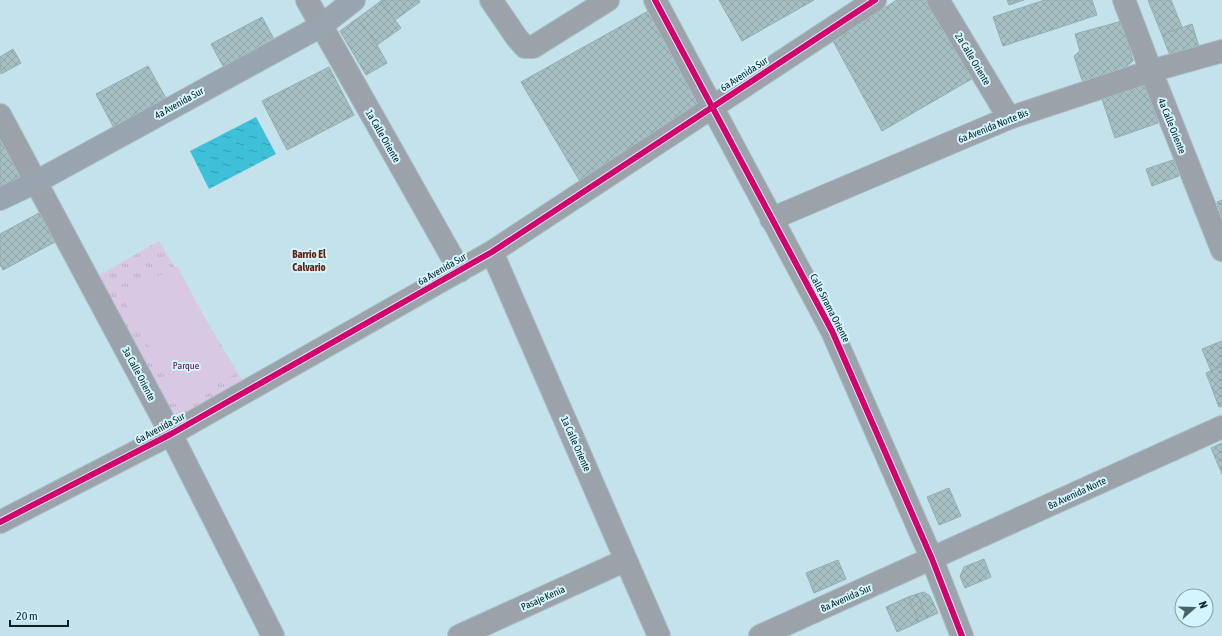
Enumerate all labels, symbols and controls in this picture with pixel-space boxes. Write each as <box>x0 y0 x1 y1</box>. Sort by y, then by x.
street label: 2a Calle Oriente <box>953 31 993 87</box>
street label: 6a Avenida Sur <box>718 54 771 93</box>
street label: 4a Avenida Sur <box>153 85 206 121</box>
street label: 4a Calle Oriente <box>1156 97 1188 156</box>
street label: 6a Avenida Norte Bis <box>956 107 1030 145</box>
street label: 1a Calle Oriente <box>364 108 403 165</box>
district label: Barrio El Calvario <box>292 248 327 273</box>
street label: 6a Avenida Sur <box>416 250 469 287</box>
street label: Calle Sirama Oriente <box>808 272 852 344</box>
street label: 3a Calle Oriente <box>120 345 158 403</box>
park label: Parque <box>173 360 200 371</box>
street label: 6a Avenida Sur <box>134 410 187 446</box>
street label: 1a Calle Oriente <box>559 415 593 474</box>
street label: 8a Avenida Norte <box>1046 475 1108 511</box>
street label: 8a Avenida Sur <box>819 582 874 614</box>
street label: Pasaje Kenia <box>519 583 567 613</box>
north arrow <box>1174 588 1214 628</box>
text: N <box>1197 599 1210 610</box>
scale bar <box>10 602 68 628</box>
text: 20 m <box>16 609 38 623</box>

